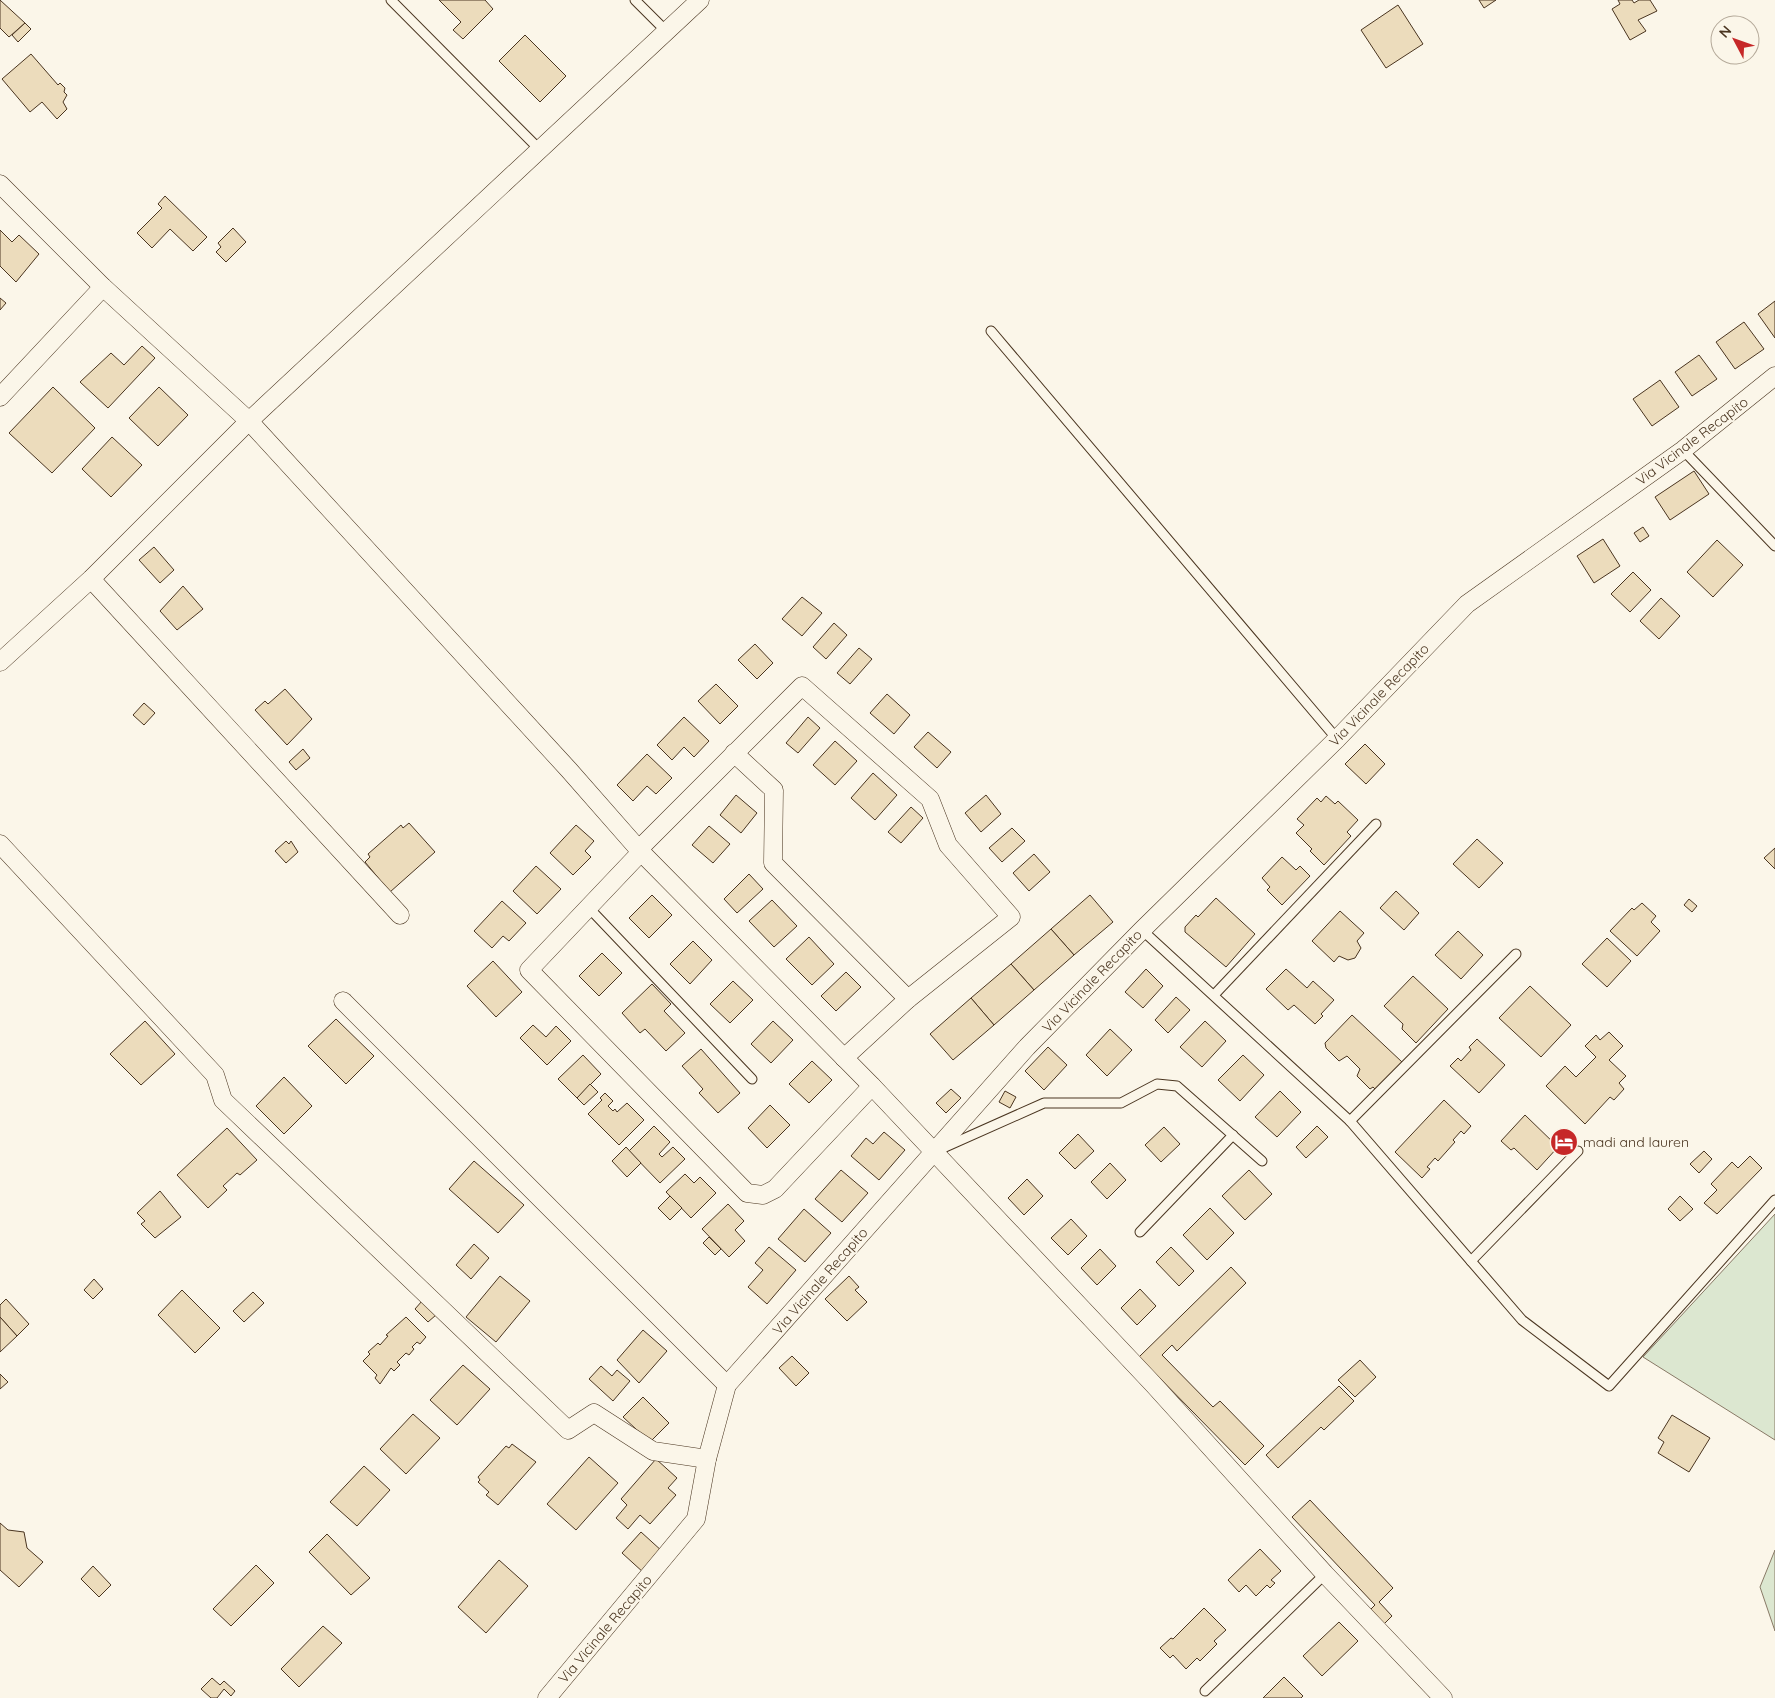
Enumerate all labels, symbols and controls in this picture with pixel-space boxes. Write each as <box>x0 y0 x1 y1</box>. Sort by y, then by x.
north arrow <box>1710 15 1760 65</box>
text: N <box>1715 22 1735 41</box>
street label: Via Vicinale Recapito <box>1632 393 1752 489</box>
street label: Via Vicinale Recapito <box>1325 640 1433 750</box>
street label: Via Vicinale Recapito <box>1038 926 1146 1036</box>
hotel icon: madi and lauren <box>1549 1127 1579 1157</box>
place label: madi and lauren <box>1583 1133 1689 1151</box>
street label: Via Vicinale Recapito <box>769 1224 871 1338</box>
street label: Via Vicinale Recapito <box>554 1571 656 1687</box>

